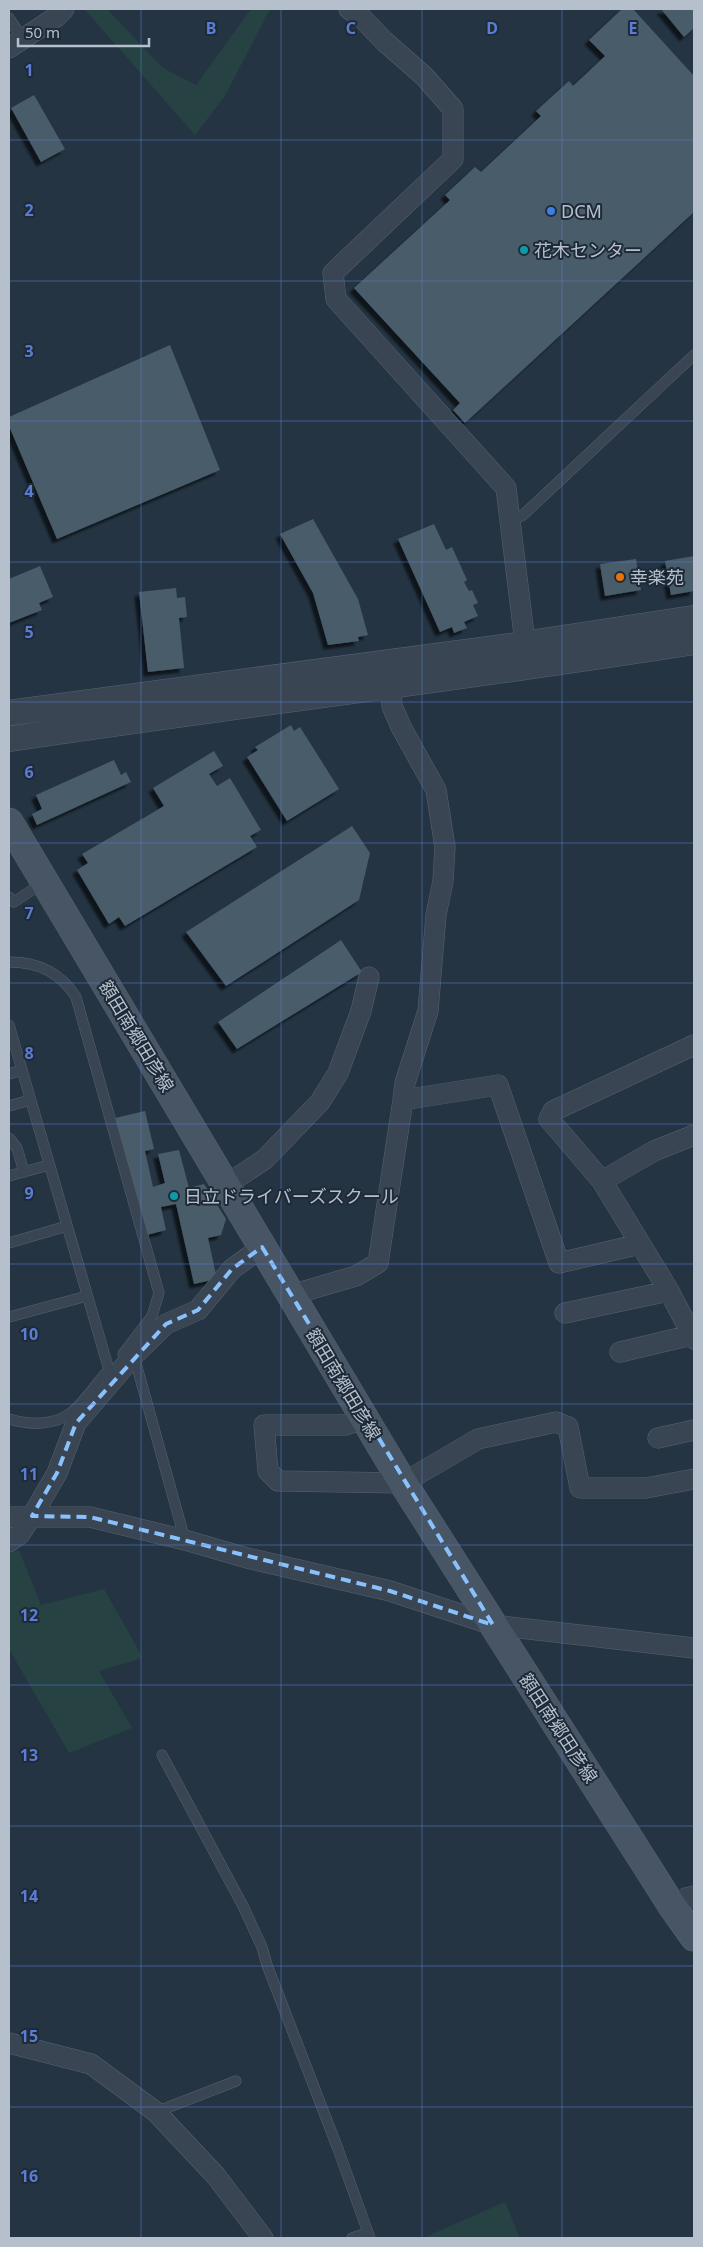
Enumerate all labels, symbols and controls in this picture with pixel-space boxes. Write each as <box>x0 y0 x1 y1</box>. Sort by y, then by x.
scale bar <box>18 15 149 47</box>
text: B <box>206 17 216 39</box>
text: C <box>346 17 356 39</box>
text: D <box>486 17 498 39</box>
text: E <box>629 17 638 39</box>
text: 50 m <box>25 22 60 42</box>
text: 1 <box>24 59 34 81</box>
text: 2 <box>24 199 34 221</box>
place label: DCM <box>561 199 602 223</box>
marker: DCM <box>545 205 557 217</box>
place label: 花木センター <box>534 238 642 262</box>
marker: 花木センター <box>518 244 530 256</box>
text: 3 <box>24 340 34 362</box>
text: 4 <box>24 480 34 502</box>
place label: 幸楽苑 <box>630 565 684 589</box>
marker: 幸楽苑 <box>614 571 626 583</box>
text: 5 <box>24 621 34 643</box>
text: 6 <box>24 761 34 783</box>
text: 7 <box>24 902 34 924</box>
street label: 額田南郷田彦線 <box>94 976 180 1096</box>
text: 8 <box>24 1042 34 1064</box>
text: 9 <box>24 1182 34 1204</box>
place label: 日立ドライバーズスクール <box>184 1184 399 1208</box>
marker: 日立ドライバーズスクール <box>168 1190 180 1202</box>
text: 10 <box>20 1323 38 1345</box>
street label: 額田南郷田彦線 <box>301 1324 387 1444</box>
text: 11 <box>20 1463 38 1485</box>
text: 12 <box>20 1604 38 1626</box>
street label: 額田南郷田彦線 <box>515 1669 603 1787</box>
text: 13 <box>20 1744 38 1766</box>
text: 14 <box>20 1885 38 1907</box>
text: 15 <box>20 2025 38 2047</box>
text: 16 <box>20 2165 38 2187</box>

